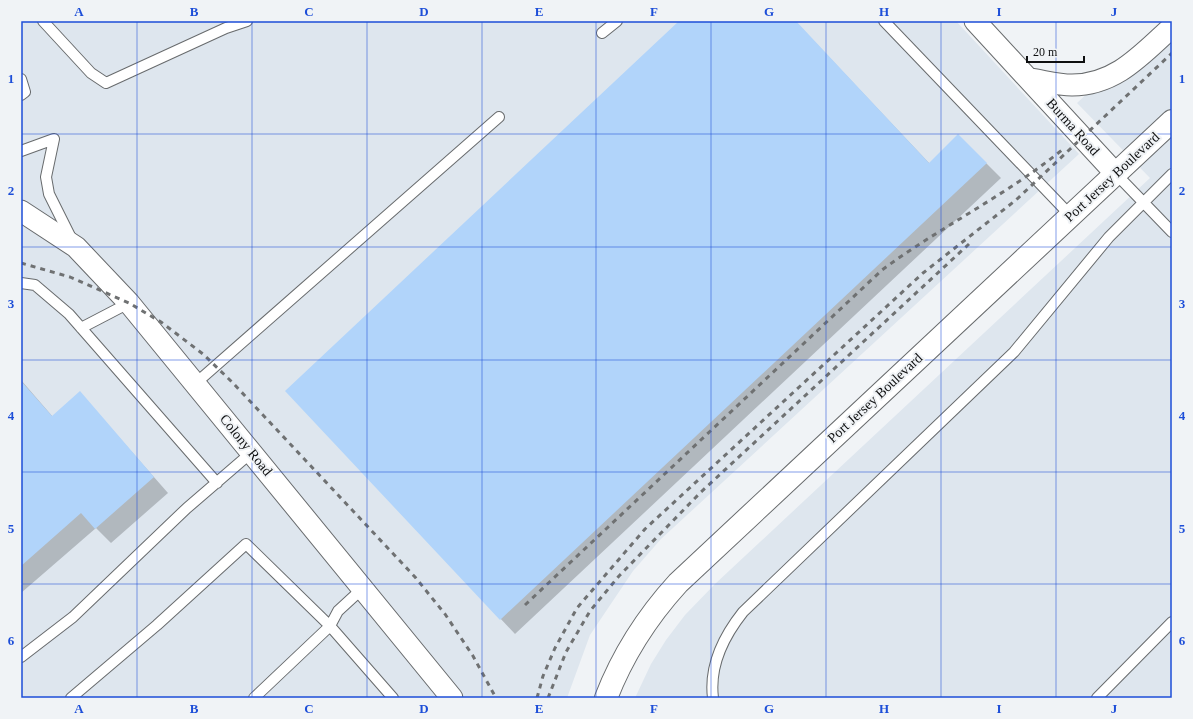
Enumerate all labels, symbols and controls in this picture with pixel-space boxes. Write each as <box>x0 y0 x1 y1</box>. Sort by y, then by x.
text: A <box>74 4 84 19</box>
text: B <box>190 4 199 19</box>
text: C <box>304 4 314 19</box>
text: D <box>419 4 429 19</box>
text: E <box>535 4 543 19</box>
text: F <box>650 4 658 19</box>
text: G <box>764 4 774 19</box>
text: H <box>879 4 889 19</box>
text: I <box>996 4 1002 19</box>
text: J <box>1111 4 1118 19</box>
scale bar <box>1027 38 1084 64</box>
text: 20 m <box>1033 45 1058 59</box>
text: 1 <box>8 71 14 86</box>
text: 1 <box>1179 71 1185 86</box>
street label: Burma Road <box>1044 96 1102 158</box>
street label: Port Jersey Boulevard <box>1062 129 1162 225</box>
text: 2 <box>8 183 14 198</box>
text: 2 <box>1179 183 1185 198</box>
text: 3 <box>8 296 15 311</box>
text: 3 <box>1179 296 1186 311</box>
street label: Port Jersey Boulevard <box>825 350 925 446</box>
text: 4 <box>8 408 15 423</box>
text: 4 <box>1179 408 1186 423</box>
street label: Colony Road <box>217 411 275 479</box>
text: 5 <box>8 521 15 536</box>
text: 5 <box>1179 521 1186 536</box>
text: 6 <box>8 633 15 648</box>
text: 6 <box>1179 633 1186 648</box>
text: A <box>74 701 84 716</box>
text: B <box>190 701 199 716</box>
text: C <box>304 701 314 716</box>
text: D <box>419 701 429 716</box>
text: E <box>535 701 543 716</box>
text: F <box>650 701 658 716</box>
text: G <box>764 701 774 716</box>
text: H <box>879 701 889 716</box>
text: I <box>996 701 1002 716</box>
text: J <box>1111 701 1118 716</box>

